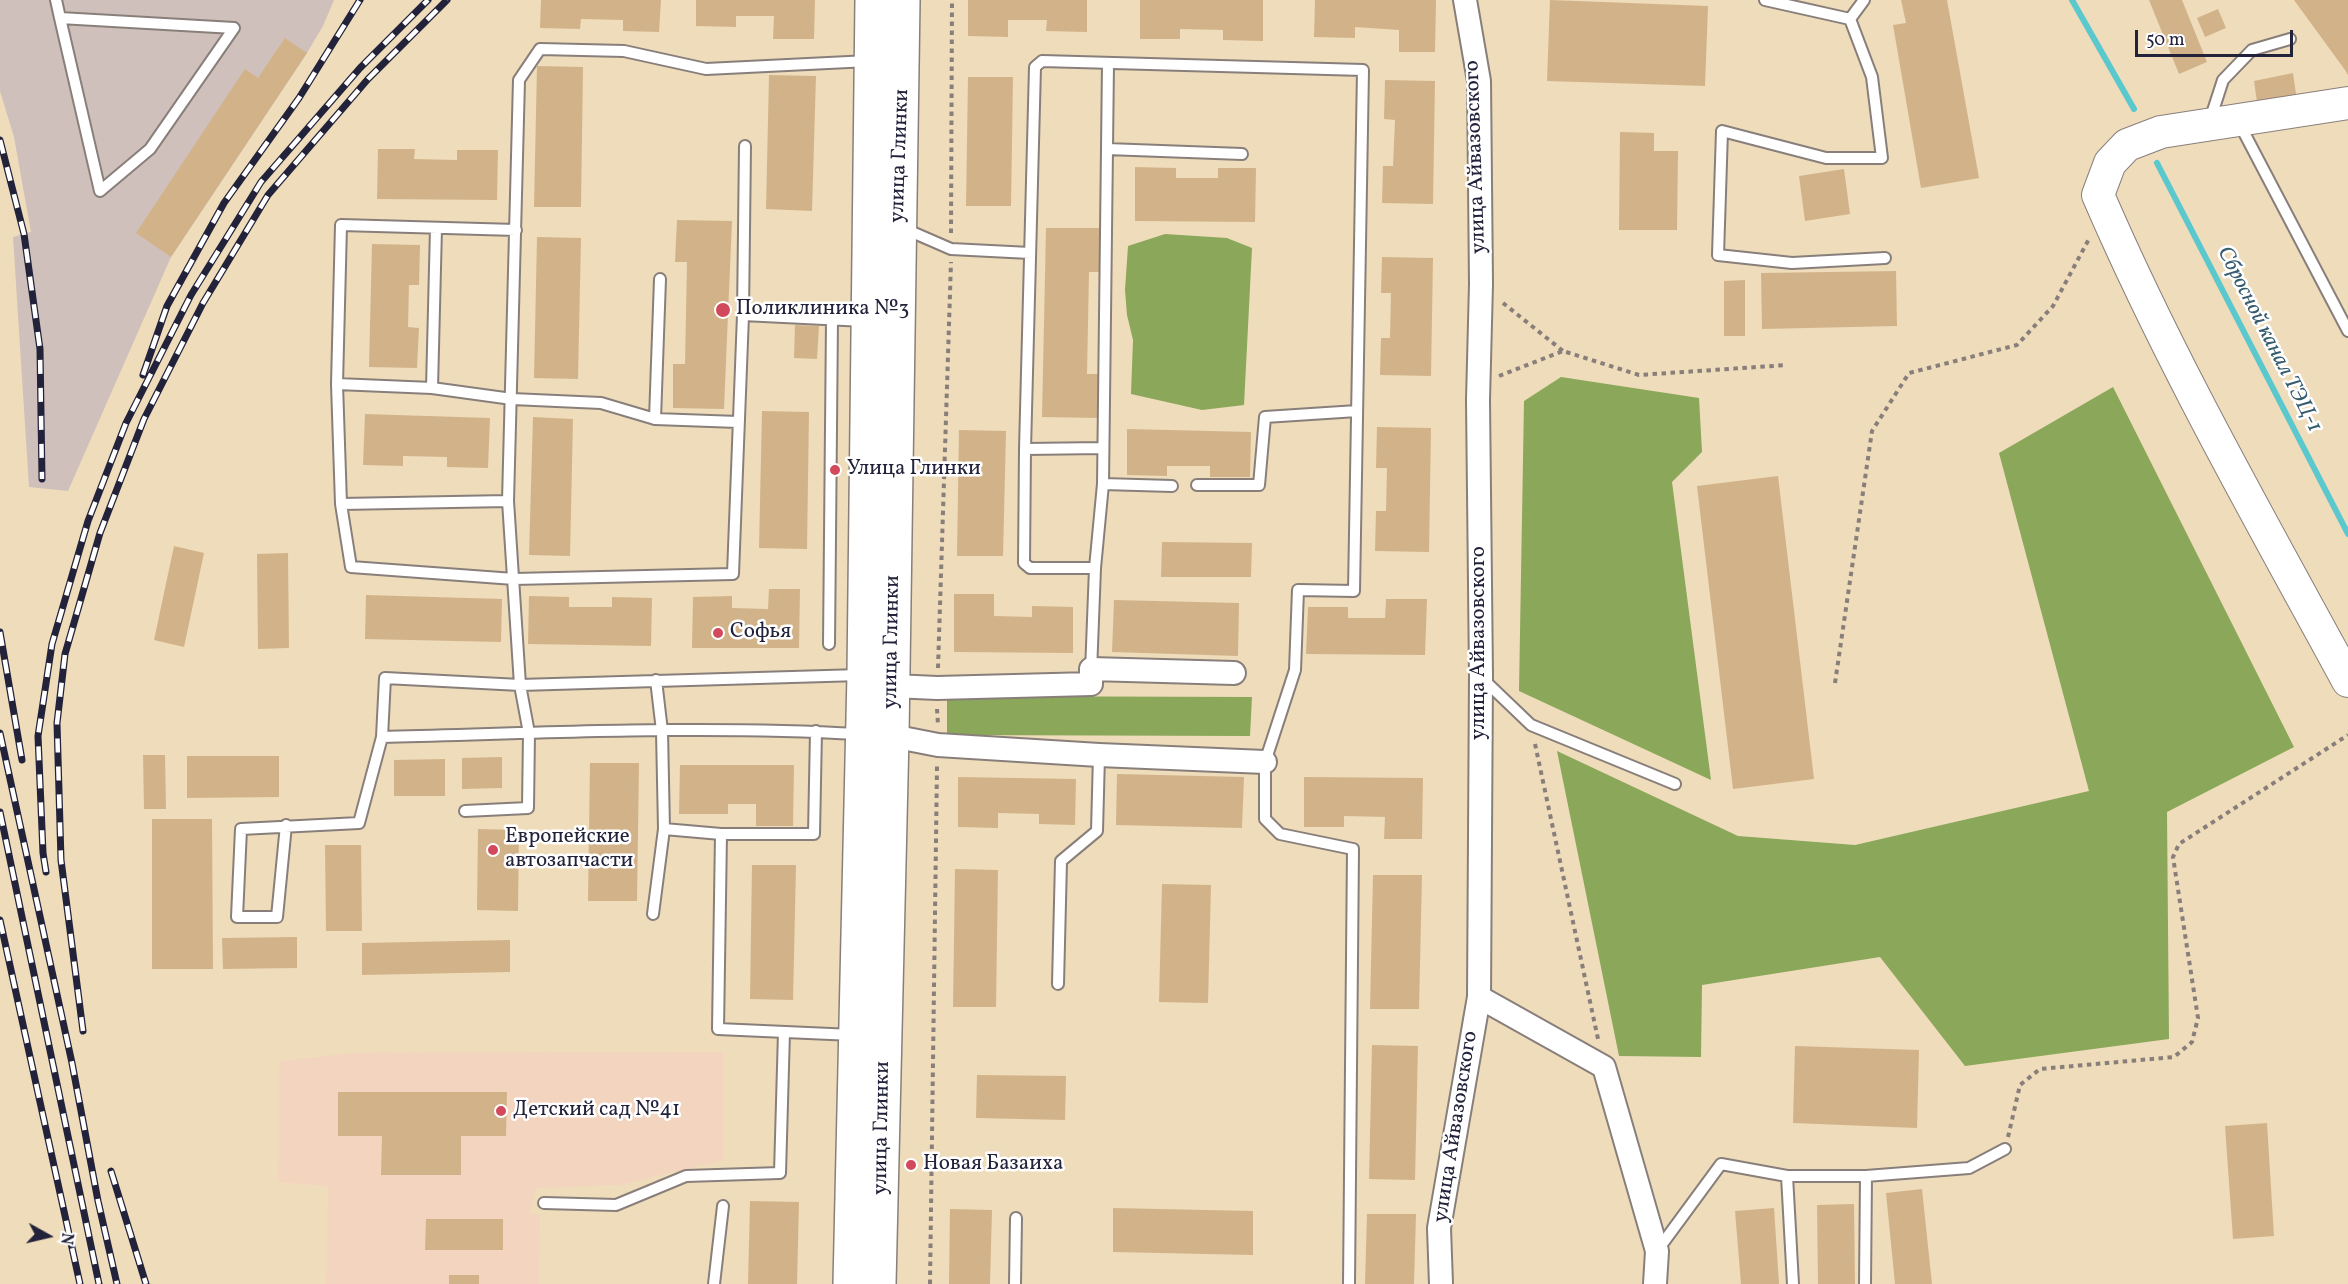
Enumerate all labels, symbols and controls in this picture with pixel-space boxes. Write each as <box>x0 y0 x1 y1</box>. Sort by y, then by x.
scale bar <box>2138 18 2296 56</box>
text: 50 m <box>2146 28 2185 53</box>
street label: улица Айвазовского <box>1461 60 1493 254</box>
street label: улица Глинки <box>886 89 916 223</box>
water label: Сбросной канал ТЭЦ-1 <box>2210 243 2326 437</box>
place label: Поликлиника №3 <box>736 297 909 323</box>
marker: Поликлиника №3 <box>714 301 732 319</box>
place label: Улица Глинки <box>847 457 981 483</box>
marker: Улица Глинки <box>828 463 842 477</box>
street label: улица Айвазовского <box>1467 546 1493 740</box>
street label: улица Глинки <box>879 575 907 709</box>
place label: Софья <box>730 620 791 646</box>
marker: Софья <box>711 626 725 640</box>
place label: Европейские автозапчасти <box>505 825 633 875</box>
marker: Европейские автозапчасти <box>486 843 500 857</box>
street label: улица Айвазовского <box>1429 1029 1485 1225</box>
street label: улица Глинки <box>869 1061 897 1195</box>
place label: Детский сад №41 <box>513 1098 680 1124</box>
marker: Детский сад №41 <box>494 1104 508 1118</box>
place label: Новая Базаиха <box>923 1152 1063 1178</box>
marker: Новая Базаиха <box>904 1158 918 1172</box>
north arrow <box>18 1206 78 1266</box>
text: N <box>54 1231 78 1246</box>

